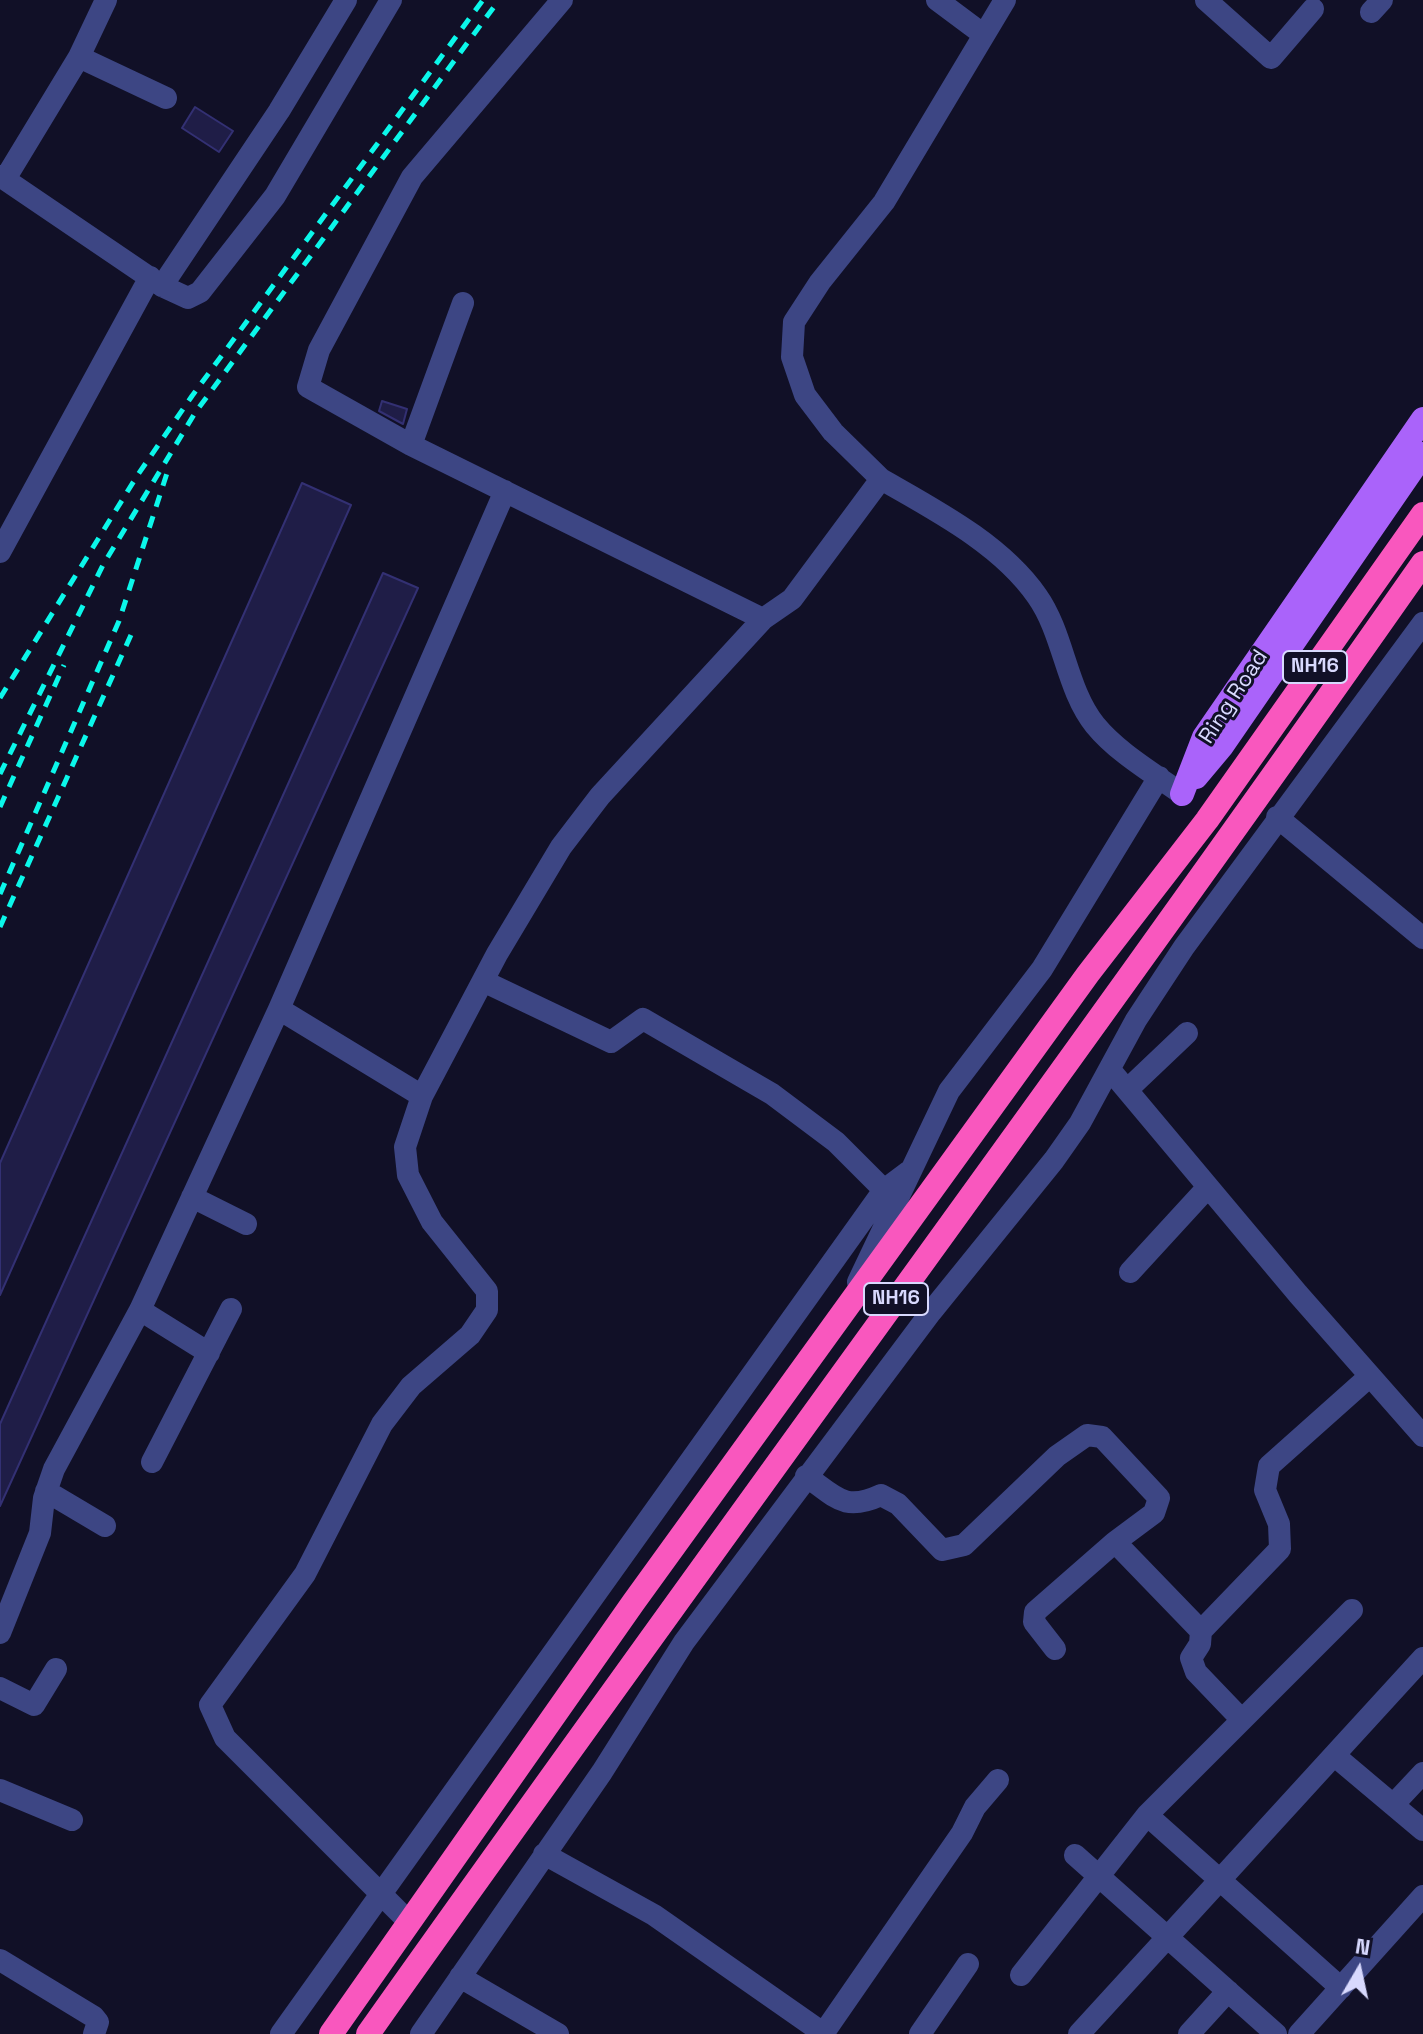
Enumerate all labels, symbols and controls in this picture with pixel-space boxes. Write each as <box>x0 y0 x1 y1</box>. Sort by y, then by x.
street label: Ring Road <box>1194 645 1274 749</box>
road number: NH16 <box>1283 651 1347 683</box>
road number: NH16 <box>864 1283 928 1315</box>
north arrow <box>1319 1930 1399 2010</box>
text: N <box>1353 1931 1372 1961</box>

